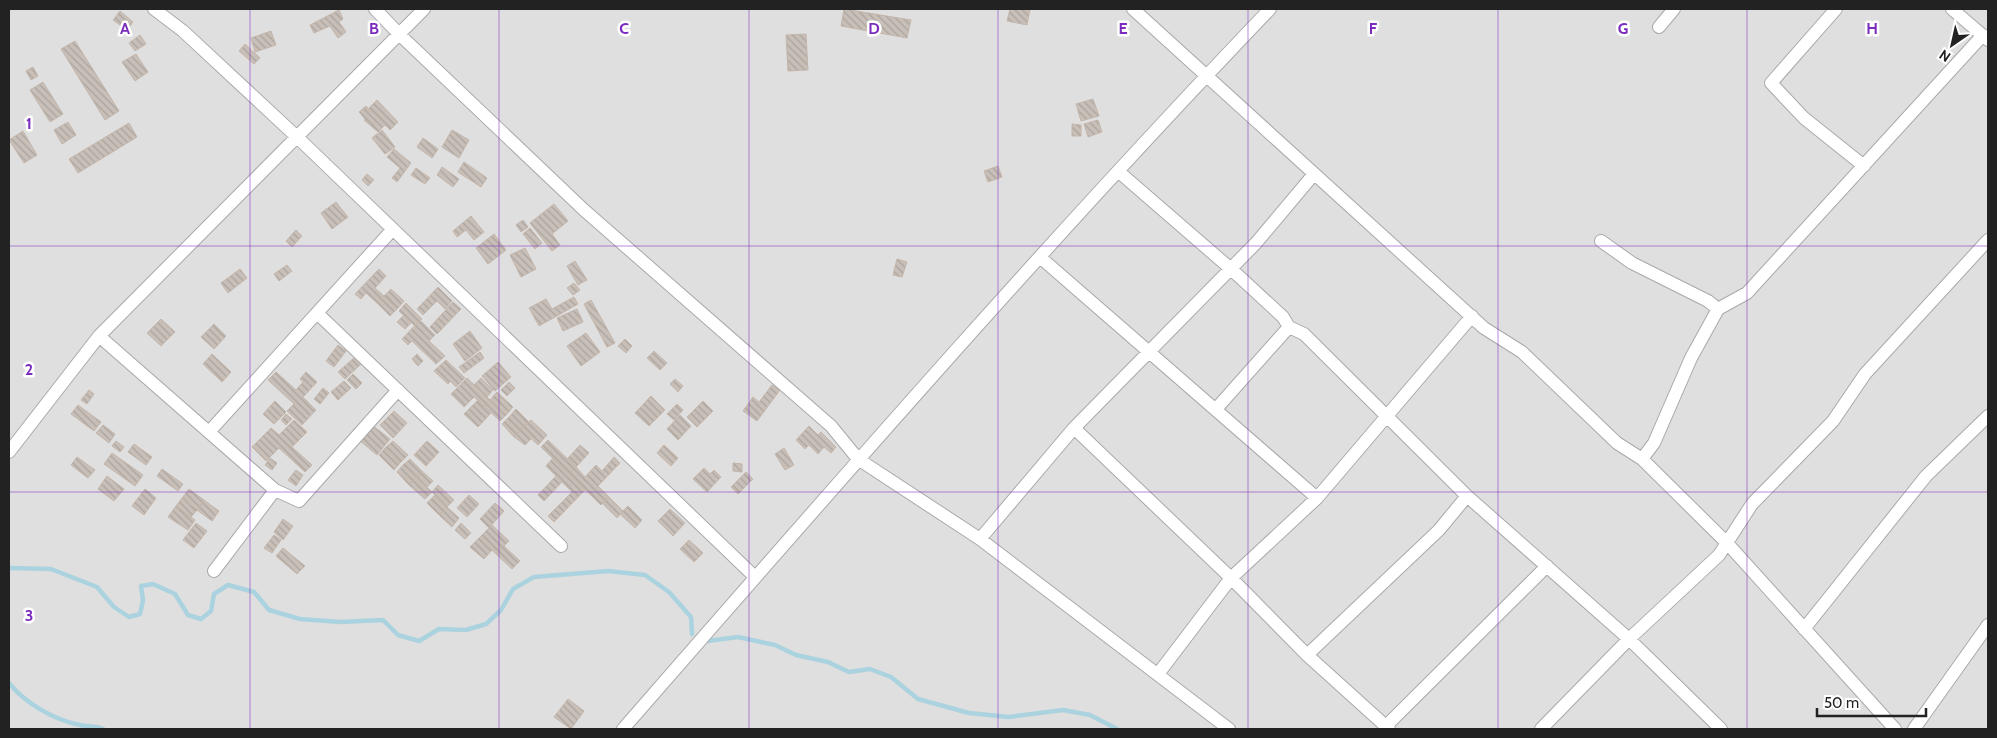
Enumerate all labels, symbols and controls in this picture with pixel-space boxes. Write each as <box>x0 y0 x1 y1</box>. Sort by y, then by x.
text: A <box>120 19 130 38</box>
text: B <box>369 19 379 38</box>
text: C <box>619 19 629 38</box>
text: D <box>868 19 880 38</box>
text: E <box>1118 19 1128 38</box>
text: F <box>1369 19 1378 38</box>
text: G <box>1618 19 1628 38</box>
text: H <box>1866 19 1878 38</box>
north arrow <box>1927 20 1977 70</box>
text: N <box>1936 46 1954 66</box>
text: 1 <box>26 114 32 133</box>
text: 2 <box>25 360 33 379</box>
text: 3 <box>25 606 33 625</box>
scale bar <box>1817 686 1926 718</box>
text: 50 m <box>1824 694 1859 712</box>

